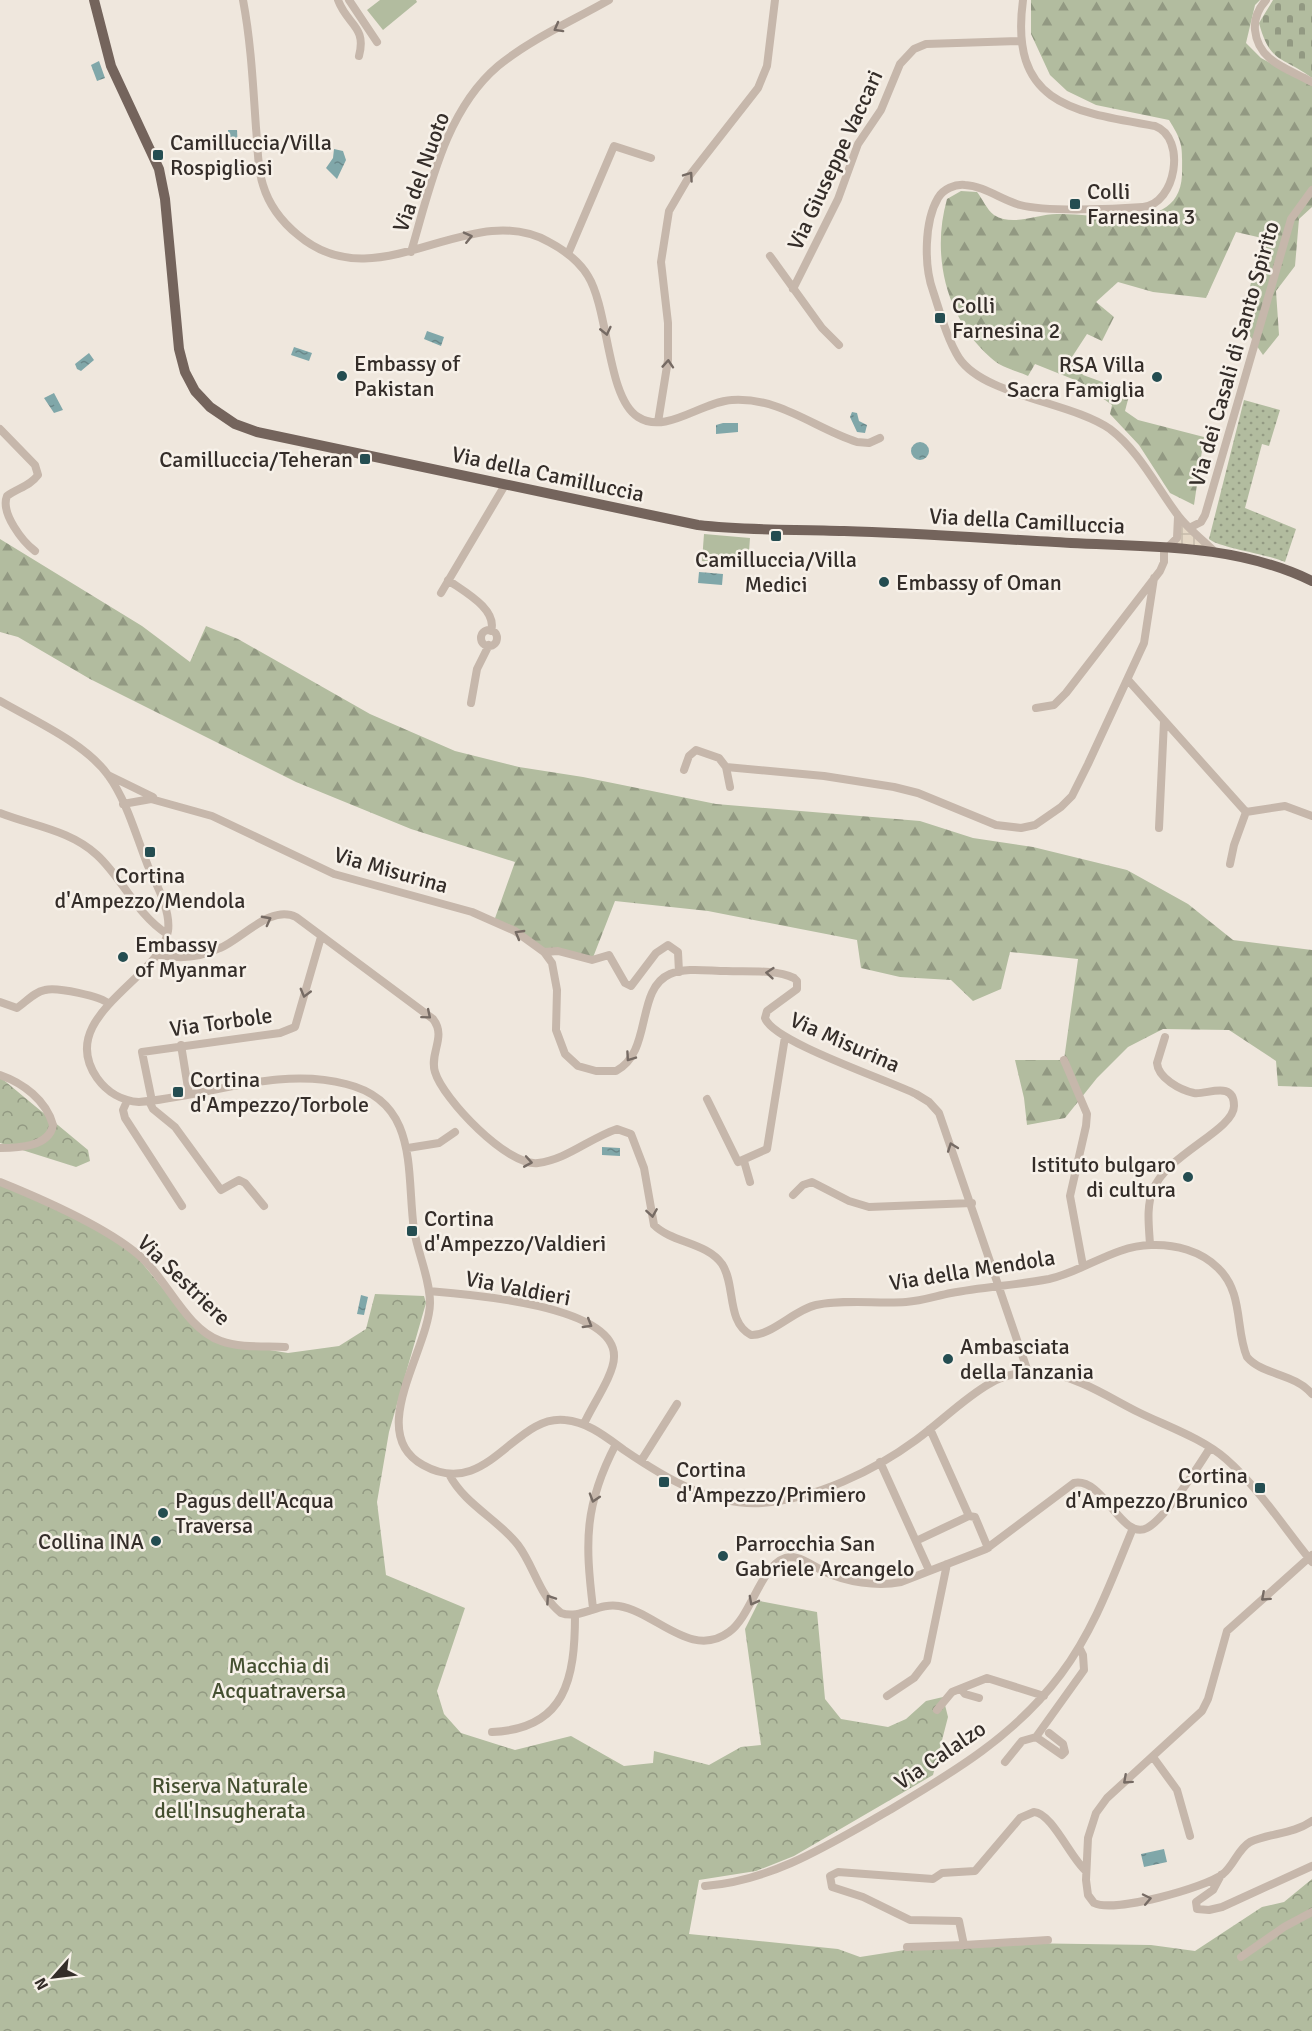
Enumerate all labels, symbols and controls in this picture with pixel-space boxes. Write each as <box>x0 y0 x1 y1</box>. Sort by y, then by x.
one-way arrow <box>553 21 564 32</box>
street label: Via Giuseppe Vaccari <box>781 66 889 254</box>
street label: Via del Nuoto <box>387 108 455 236</box>
place label: Camilluccia/Villa Rospigliosi <box>170 129 332 181</box>
marker: Camilluccia/Villa Rospigliosi <box>151 148 165 162</box>
one-way arrow <box>682 172 693 183</box>
place label: Colli Farnesina 3 <box>1087 178 1196 230</box>
marker: Colli Farnesina 3 <box>1068 197 1082 211</box>
street label: Via dei Casali di Santo Spirito <box>1183 218 1285 490</box>
one-way arrow <box>462 231 472 244</box>
place label: Colli Farnesina 2 <box>952 292 1061 344</box>
marker: Colli Farnesina 2 <box>933 311 947 325</box>
one-way arrow <box>598 326 611 336</box>
place label: Embassy of Pakistan <box>354 350 461 402</box>
place label: RSA Villa Sacra Famiglia <box>1007 351 1145 403</box>
one-way arrow <box>661 360 674 369</box>
marker: Embassy of Pakistan <box>335 369 349 383</box>
marker: RSA Villa Sacra Famiglia <box>1150 370 1164 384</box>
street label: Via della Camilluccia <box>449 440 647 508</box>
place label: Camilluccia/Teheran <box>159 446 353 473</box>
marker: Camilluccia/Teheran <box>358 452 372 466</box>
street label: Via della Camilluccia <box>928 502 1126 540</box>
marker: Camilluccia/Villa Medici <box>769 529 783 543</box>
place label: Camilluccia/Villa Medici <box>695 546 857 598</box>
place label: Embassy of Oman <box>896 569 1062 596</box>
marker: Embassy of Oman <box>877 575 891 589</box>
street label: Via Misurina <box>331 841 451 899</box>
marker: Cortina d'Ampezzo/Mendola <box>143 845 157 859</box>
place label: Cortina d'Ampezzo/Mendola <box>54 862 246 914</box>
one-way arrow <box>261 916 271 927</box>
one-way arrow <box>515 930 525 941</box>
place label: Embassy of Myanmar <box>135 931 246 983</box>
marker: Embassy of Myanmar <box>116 950 130 964</box>
one-way arrow <box>765 967 774 980</box>
one-way arrow <box>300 987 312 998</box>
street label: Via Torbole <box>168 1001 274 1043</box>
street label: Via Misurina <box>786 1006 904 1078</box>
one-way arrow <box>420 1008 431 1019</box>
one-way arrow <box>626 1050 637 1061</box>
place label: Cortina d'Ampezzo/Torbole <box>190 1066 369 1118</box>
marker: Cortina d'Ampezzo/Torbole <box>171 1085 185 1099</box>
one-way arrow <box>946 1143 959 1153</box>
place label: Istituto bulgaro di cultura <box>1031 1151 1176 1203</box>
one-way arrow <box>523 1155 533 1167</box>
marker: Istituto bulgaro di cultura <box>1181 1170 1195 1184</box>
place label: Cortina d'Ampezzo/Valdieri <box>424 1205 606 1257</box>
one-way arrow <box>645 1208 657 1218</box>
marker: Cortina d'Ampezzo/Valdieri <box>405 1224 419 1238</box>
street label: Via Sestriere <box>132 1229 236 1331</box>
street label: Via della Mendola <box>887 1244 1057 1296</box>
street label: Via Valdieri <box>463 1265 573 1311</box>
one-way arrow <box>582 1317 592 1329</box>
place label: Ambasciata della Tanzania <box>960 1333 1094 1385</box>
marker: Ambasciata della Tanzania <box>941 1352 955 1366</box>
place label: Cortina d'Ampezzo/Primiero <box>676 1456 866 1508</box>
place label: Cortina d'Ampezzo/Brunico <box>1065 1462 1248 1514</box>
marker: Cortina d'Ampezzo/Primiero <box>657 1475 671 1489</box>
marker: Cortina d'Ampezzo/Brunico <box>1253 1481 1267 1495</box>
place label: Pagus dell'Acqua Traversa <box>175 1487 334 1539</box>
one-way arrow <box>589 1492 601 1503</box>
marker: Pagus dell'Acqua Traversa <box>156 1506 170 1520</box>
place label: Collina INA <box>38 1528 145 1555</box>
place label: Parrocchia San Gabriele Arcangelo <box>735 1530 914 1582</box>
marker: Collina INA <box>149 1534 163 1548</box>
marker: Parrocchia San Gabriele Arcangelo <box>716 1549 730 1563</box>
one-way arrow <box>1261 1590 1272 1601</box>
one-way arrow <box>545 1595 557 1605</box>
one-way arrow <box>749 1595 760 1605</box>
park label: Macchia di Acquatraversa <box>212 1652 346 1704</box>
street label: Via Calalzo <box>889 1715 991 1795</box>
park label: Riserva Naturale dell'Insugherata <box>152 1772 308 1824</box>
one-way arrow <box>1123 1773 1134 1784</box>
one-way arrow <box>1142 1893 1152 1906</box>
north arrow <box>24 1947 84 2007</box>
text: N <box>30 1974 53 1993</box>

